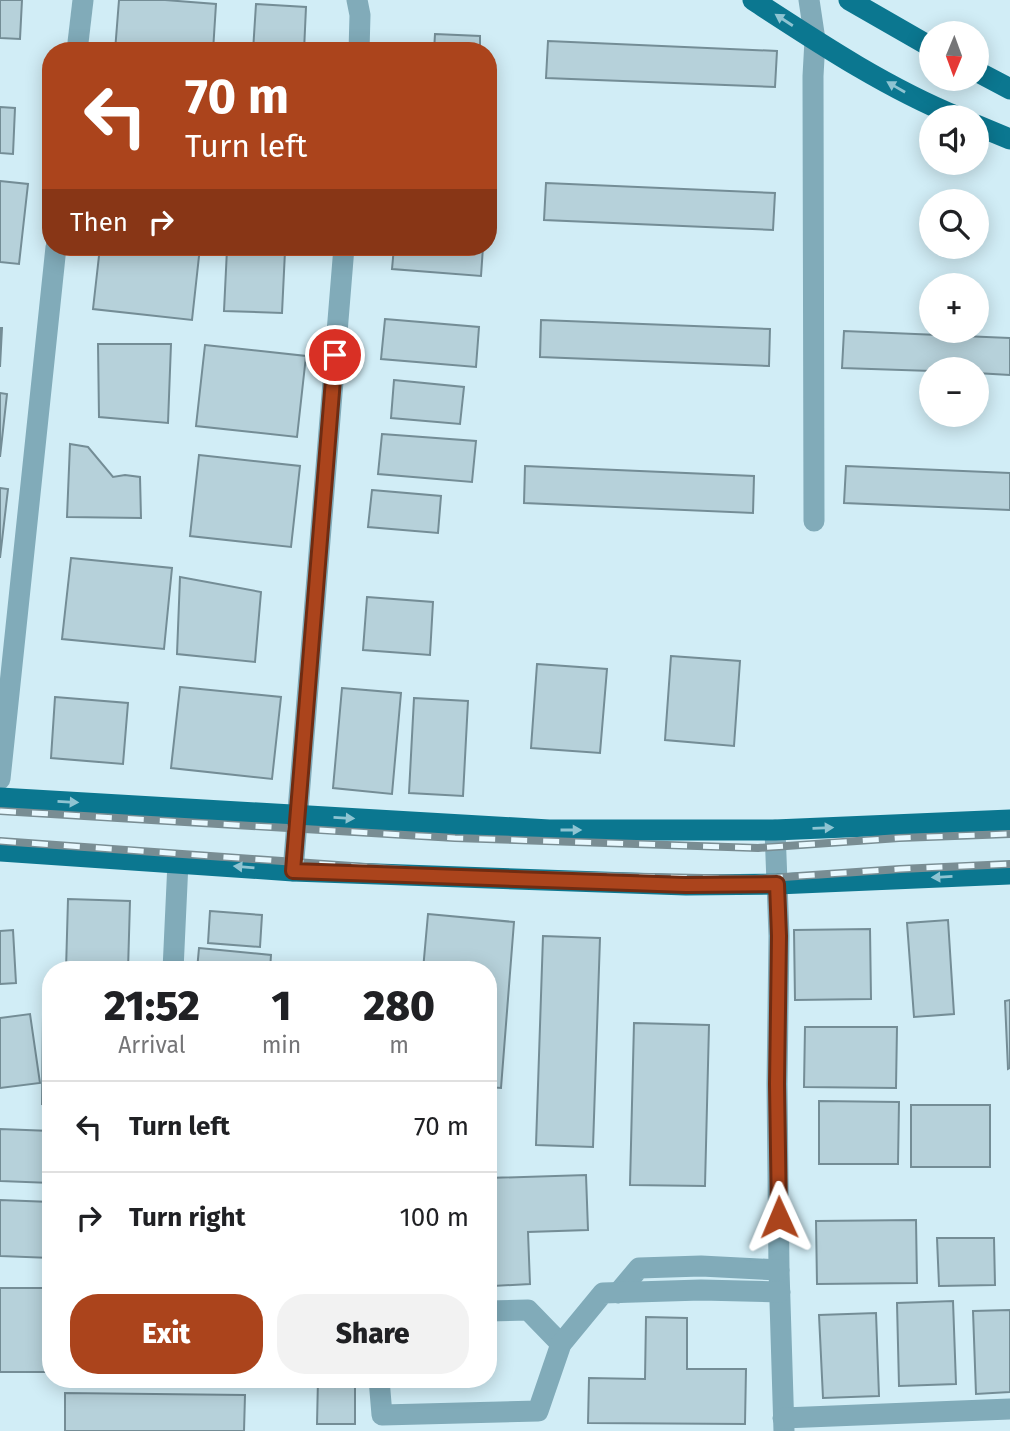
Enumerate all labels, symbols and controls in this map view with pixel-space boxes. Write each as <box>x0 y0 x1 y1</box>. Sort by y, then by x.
one-way arrow <box>775 13 793 27</box>
north arrow <box>919 21 989 91</box>
map controls <box>919 21 989 427</box>
text: 70 m <box>185 67 289 126</box>
icon: left <box>70 70 161 161</box>
one-way arrow <box>887 81 906 94</box>
button: sound <box>919 105 989 175</box>
text: Turn left <box>185 127 307 165</box>
button: search <box>919 189 989 259</box>
icon: right <box>142 203 180 241</box>
text: Then <box>70 207 128 238</box>
button: + <box>919 273 989 343</box>
pin <box>305 325 365 385</box>
icon: arrive <box>316 336 354 374</box>
button: − <box>919 357 989 427</box>
one-way arrow <box>57 797 79 808</box>
one-way arrow <box>333 813 355 824</box>
one-way arrow <box>813 823 835 834</box>
one-way arrow <box>561 824 583 836</box>
one-way arrow <box>233 861 255 872</box>
one-way arrow <box>931 872 953 883</box>
text: 21:52 <box>104 981 200 1031</box>
text: 1 <box>272 981 291 1031</box>
text: 280 <box>363 981 435 1031</box>
text: Arrival <box>118 1031 186 1059</box>
text: min <box>262 1031 301 1059</box>
text: m <box>389 1031 409 1059</box>
icon: left <box>70 1108 108 1146</box>
text: Turn left <box>129 1111 230 1142</box>
text: 70 m <box>414 1111 469 1142</box>
position arrow <box>742 1180 816 1254</box>
icon: right <box>70 1199 108 1237</box>
text: Turn right <box>129 1202 246 1233</box>
text: 100 m <box>400 1202 469 1233</box>
button: Exit <box>70 1294 263 1374</box>
button: Share <box>277 1294 469 1374</box>

